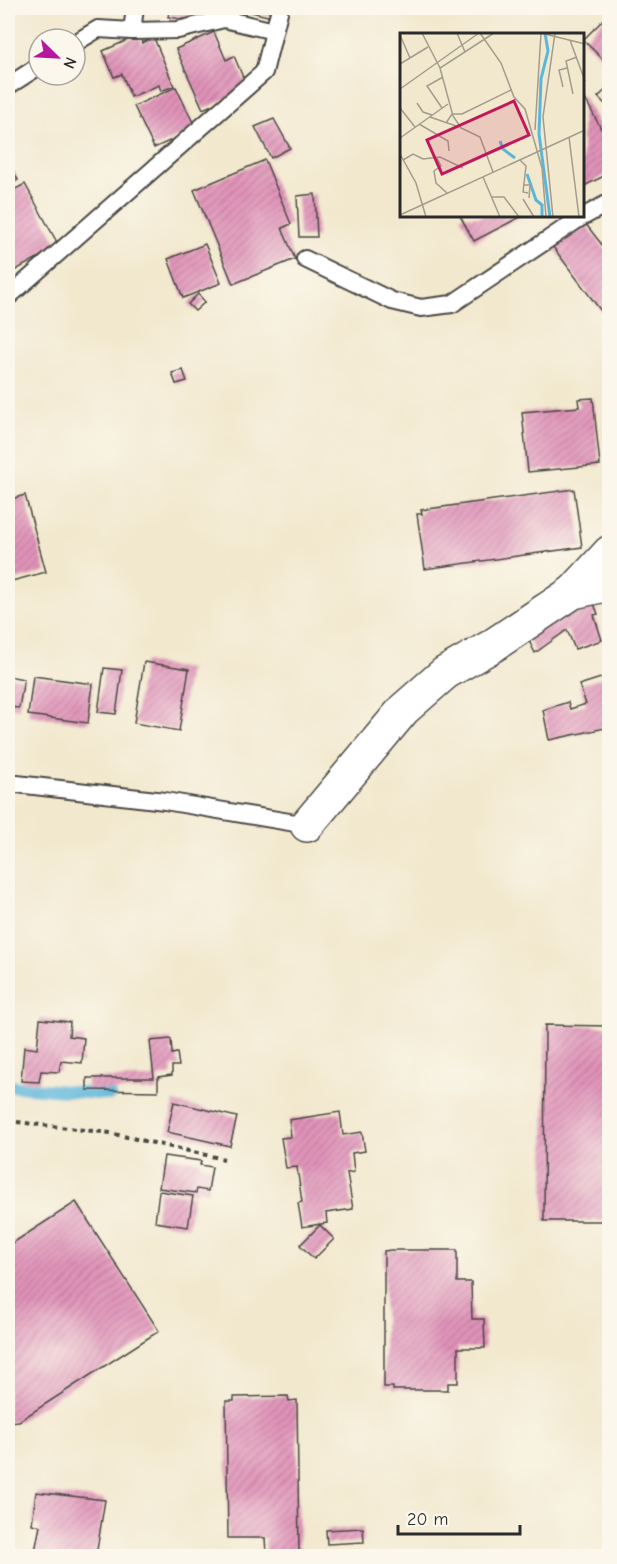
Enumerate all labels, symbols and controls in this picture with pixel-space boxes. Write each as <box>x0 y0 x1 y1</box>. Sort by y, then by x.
north arrow <box>27 27 87 87</box>
inset map <box>400 33 584 218</box>
text: N <box>59 54 80 71</box>
scale bar <box>398 1498 520 1536</box>
text: 20 m <box>407 1509 448 1530</box>

